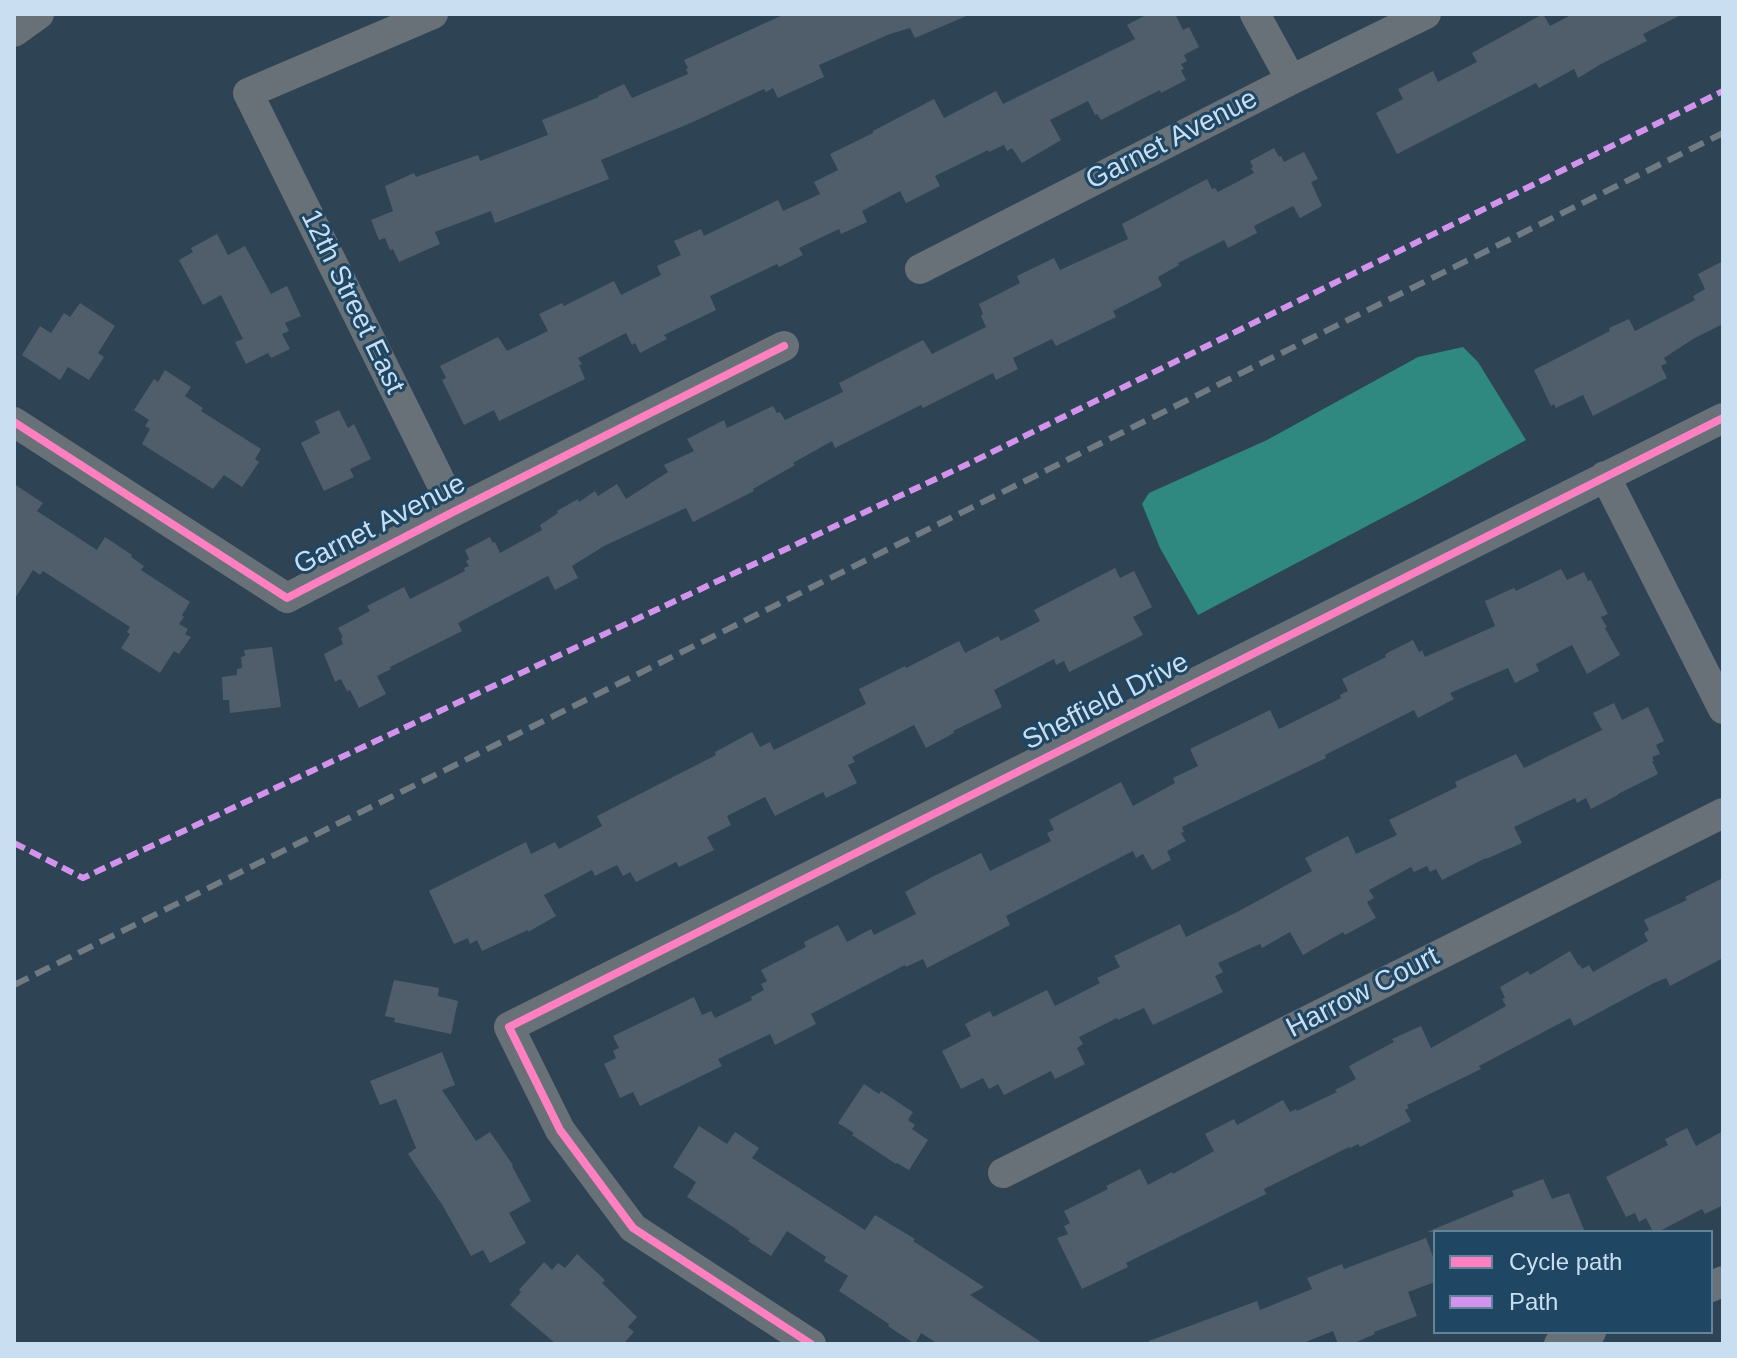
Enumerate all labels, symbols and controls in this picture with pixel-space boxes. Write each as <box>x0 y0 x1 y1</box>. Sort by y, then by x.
street label: Garnet Avenue <box>1081 82 1263 198</box>
street label: 12th Street East <box>293 204 411 400</box>
street label: Garnet Avenue <box>289 467 471 583</box>
street label: Sheffield Drive <box>1017 646 1195 758</box>
street label: Harrow Court <box>1281 940 1445 1046</box>
legend <box>1433 1230 1713 1334</box>
text: Cycle path <box>1509 1248 1622 1275</box>
text: Path <box>1509 1288 1558 1315</box>

